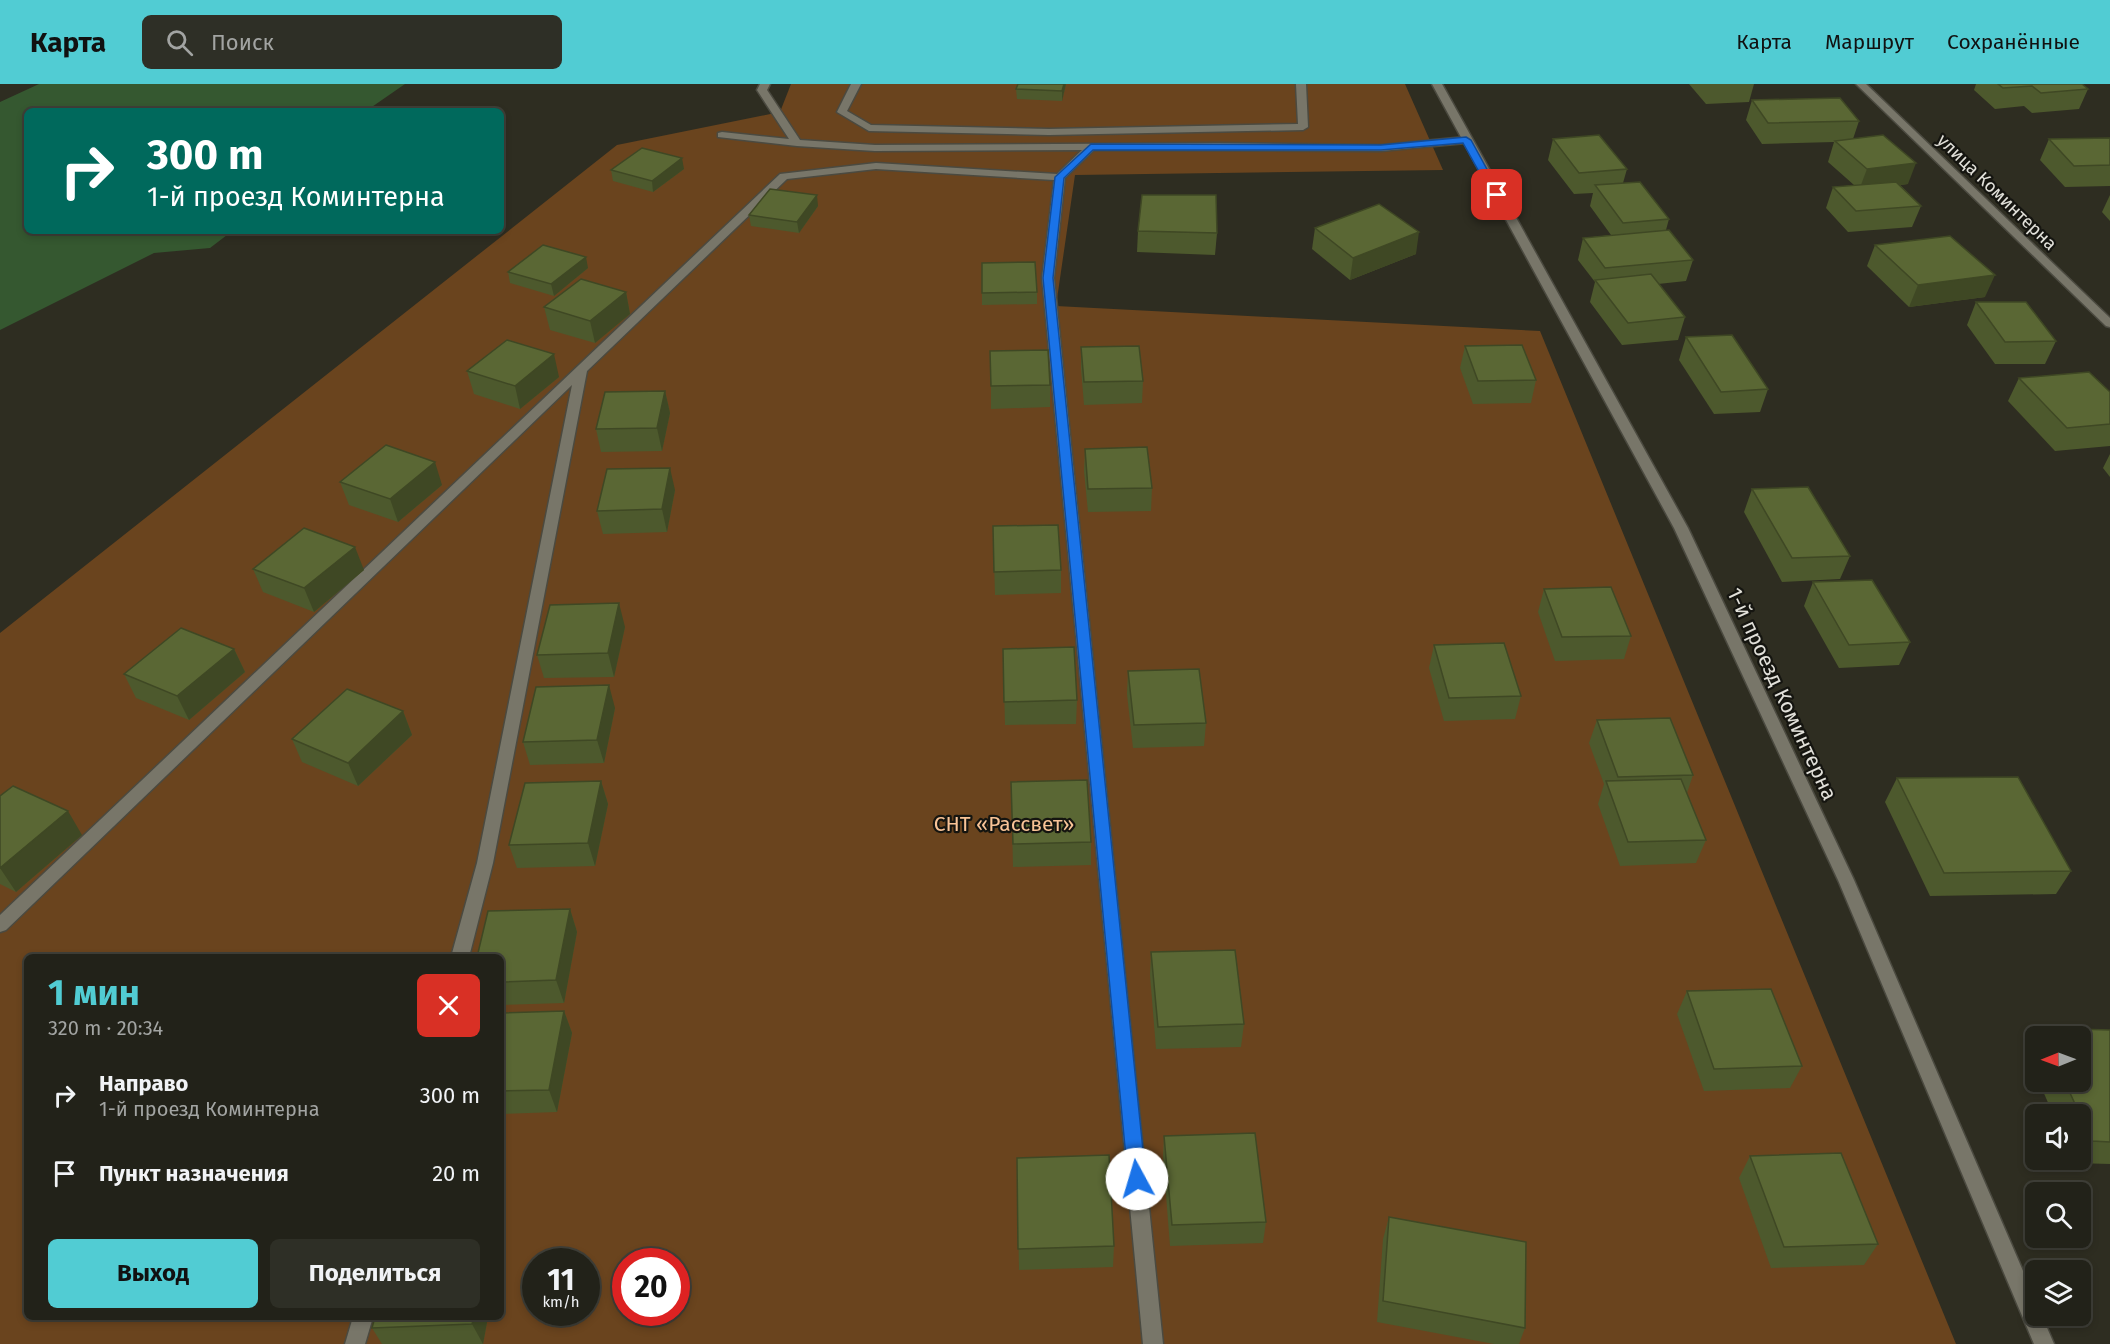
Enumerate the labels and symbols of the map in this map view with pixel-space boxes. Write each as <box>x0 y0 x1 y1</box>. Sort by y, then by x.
street label: улица Коминтерна <box>1933 129 2061 255</box>
pin <box>1471 169 1522 220</box>
street label: 1-й проезд Коминтерна <box>1721 584 1843 804</box>
park label: СНТ «Рассвет» <box>934 811 1074 837</box>
north arrow <box>2025 1026 2091 1092</box>
position arrow <box>1105 1147 1169 1211</box>
speed limit sign: 20 <box>612 1248 690 1326</box>

